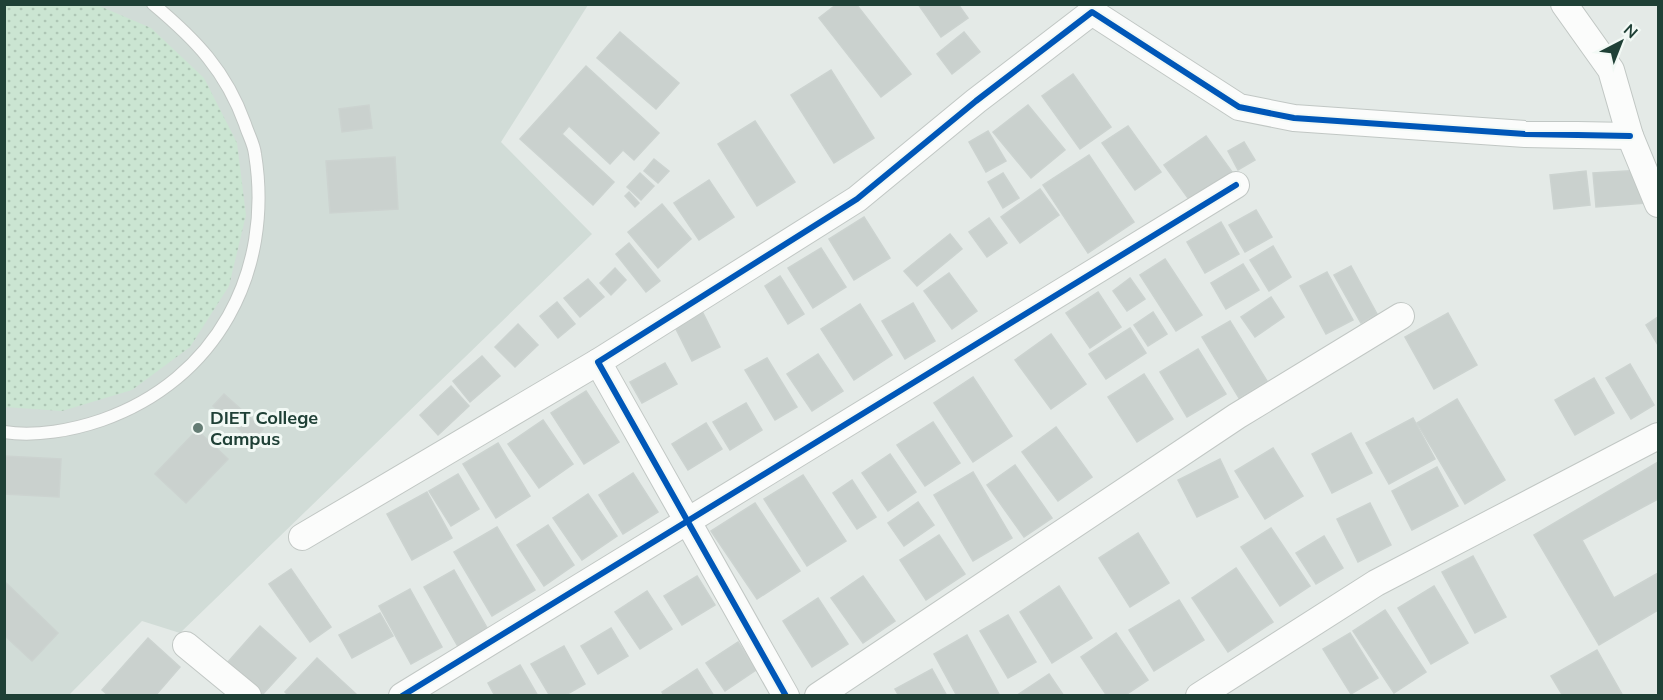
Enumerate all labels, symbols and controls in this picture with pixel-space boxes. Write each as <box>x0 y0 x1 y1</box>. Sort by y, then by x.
north arrow <box>1591 12 1651 72</box>
text: N <box>1620 19 1642 42</box>
place label: DIET College Campus <box>210 406 318 450</box>
marker: DIET College Campus <box>191 421 205 435</box>

